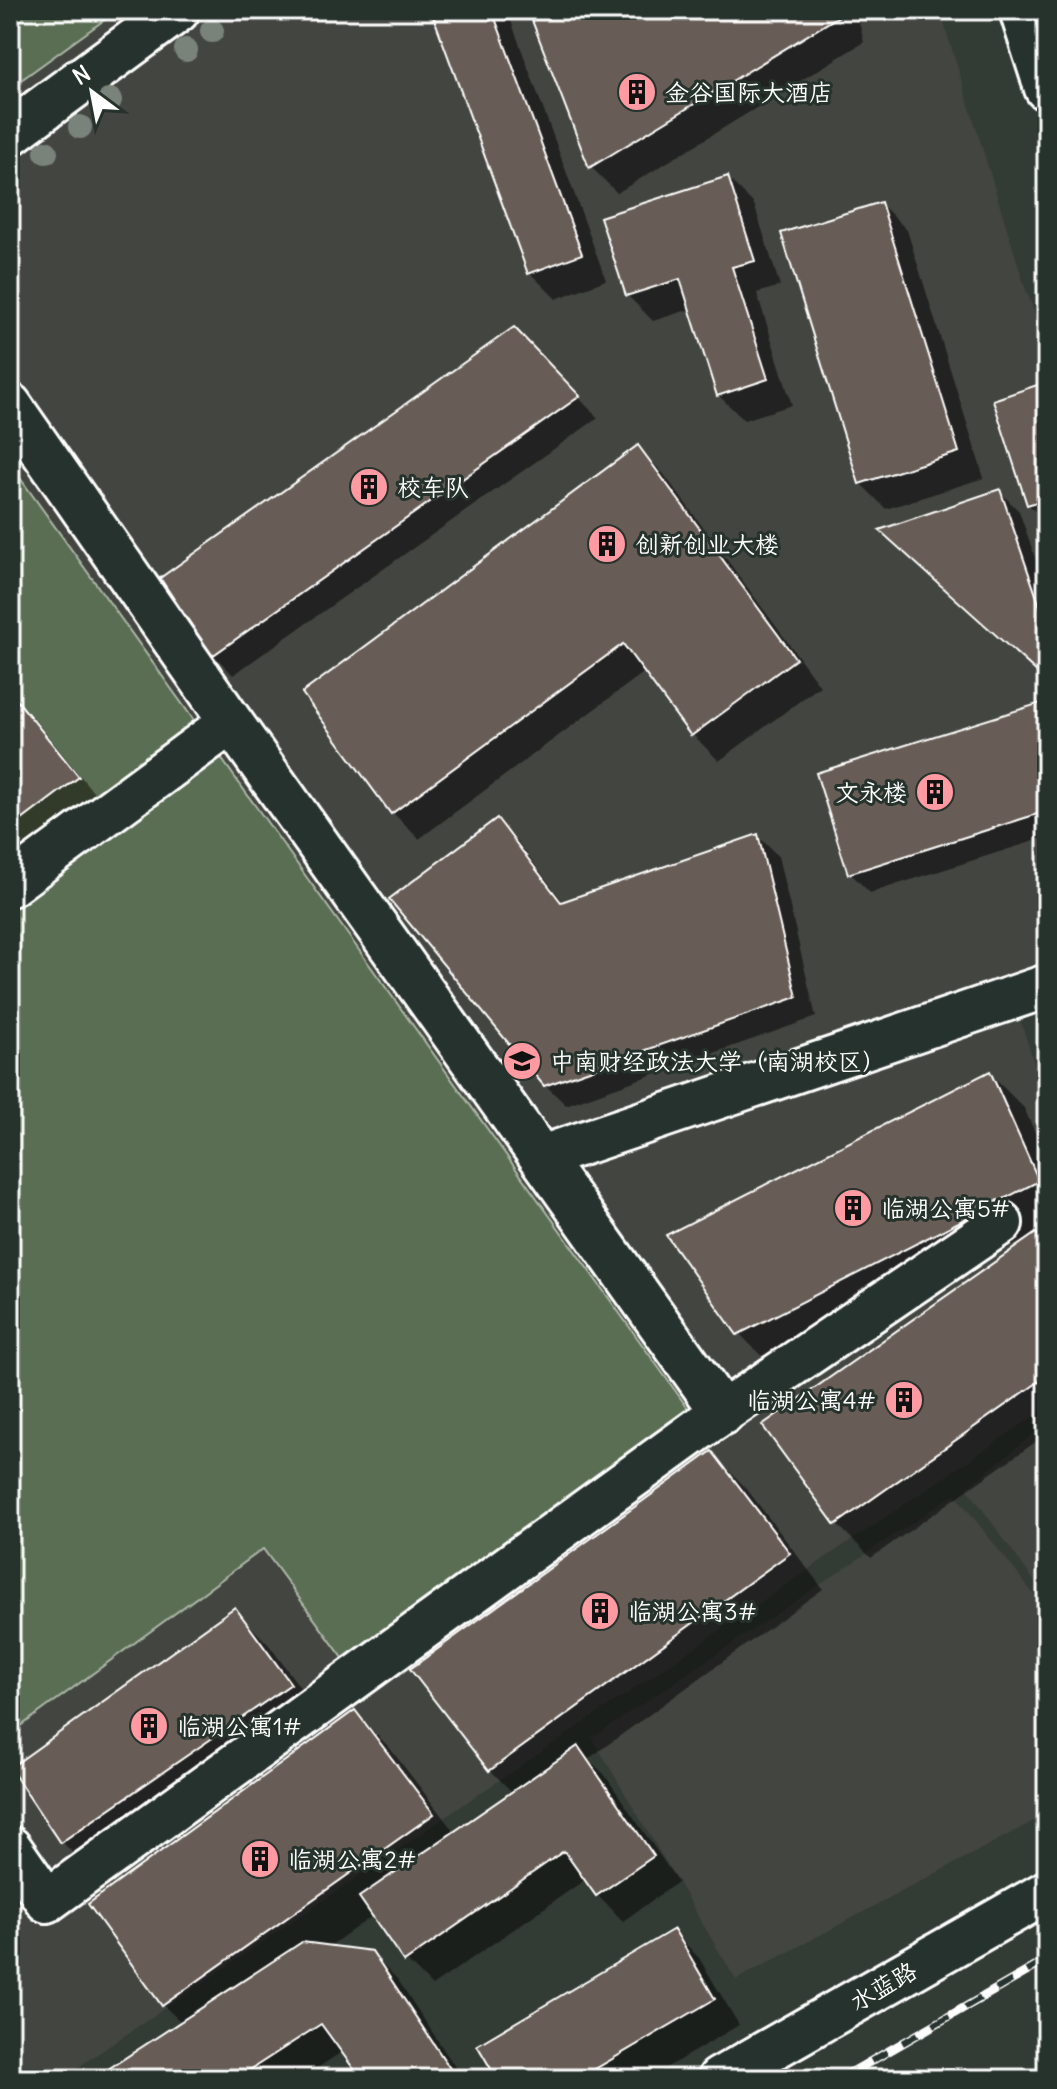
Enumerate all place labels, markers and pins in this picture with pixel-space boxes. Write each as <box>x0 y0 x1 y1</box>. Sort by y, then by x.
building icon: 金谷国际大酒店 <box>616 71 658 113</box>
place label: 金谷国际大酒店 <box>665 77 833 107</box>
building icon: 校车队 <box>348 466 390 508</box>
place label: 校车队 <box>397 472 469 502</box>
building icon: 创新创业大楼 <box>586 523 628 565</box>
place label: 创新创业大楼 <box>635 529 779 559</box>
building icon: 文永楼 <box>914 771 956 813</box>
place label: 文永楼 <box>835 777 907 807</box>
school or university icon: 中南财经政法大学（南湖校区） <box>501 1040 543 1082</box>
place label: 中南财经政法大学（南湖校区） <box>550 1046 886 1076</box>
building icon: 临湖公寓5# <box>832 1187 874 1229</box>
place label: 临湖公寓5# <box>881 1193 1010 1223</box>
building icon: 临湖公寓4# <box>883 1379 925 1421</box>
place label: 临湖公寓4# <box>747 1385 876 1415</box>
building icon: 临湖公寓3# <box>579 1590 621 1632</box>
place label: 临湖公寓3# <box>628 1596 757 1626</box>
building icon: 临湖公寓1# <box>128 1705 170 1747</box>
place label: 临湖公寓1# <box>177 1711 302 1741</box>
building icon: 临湖公寓2# <box>239 1838 281 1880</box>
place label: 临湖公寓2# <box>288 1844 416 1874</box>

